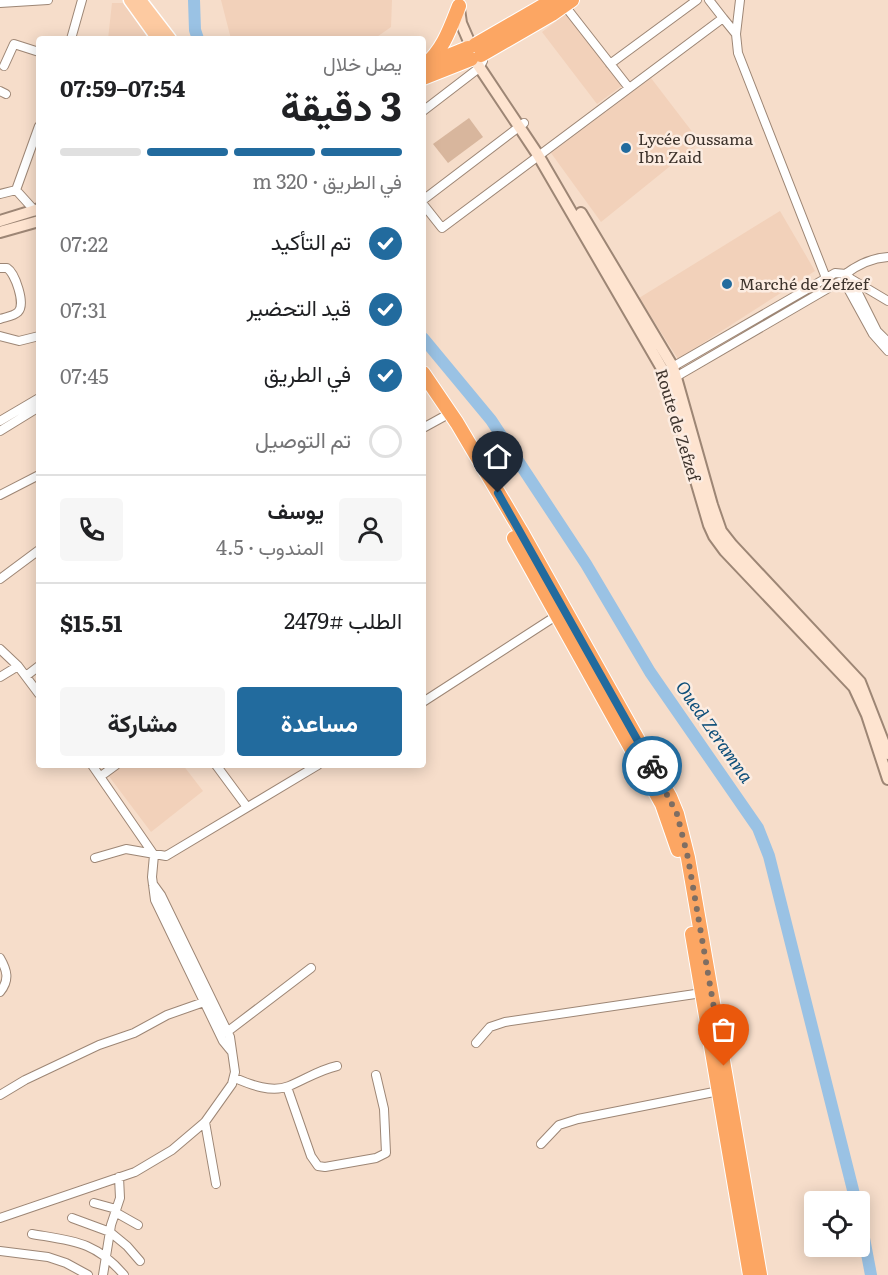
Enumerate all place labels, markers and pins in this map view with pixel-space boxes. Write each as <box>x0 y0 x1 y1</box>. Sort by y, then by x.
place label: Lycée Oussama Ibn Zaid <box>638 126 753 168</box>
marker: Lycée Oussama Ibn Zaid <box>619 141 633 155</box>
place label: Marché de Zefzef <box>739 271 871 295</box>
marker: Marché de Zefzef <box>720 277 734 291</box>
pin <box>472 431 523 493</box>
pin <box>698 1004 749 1066</box>

